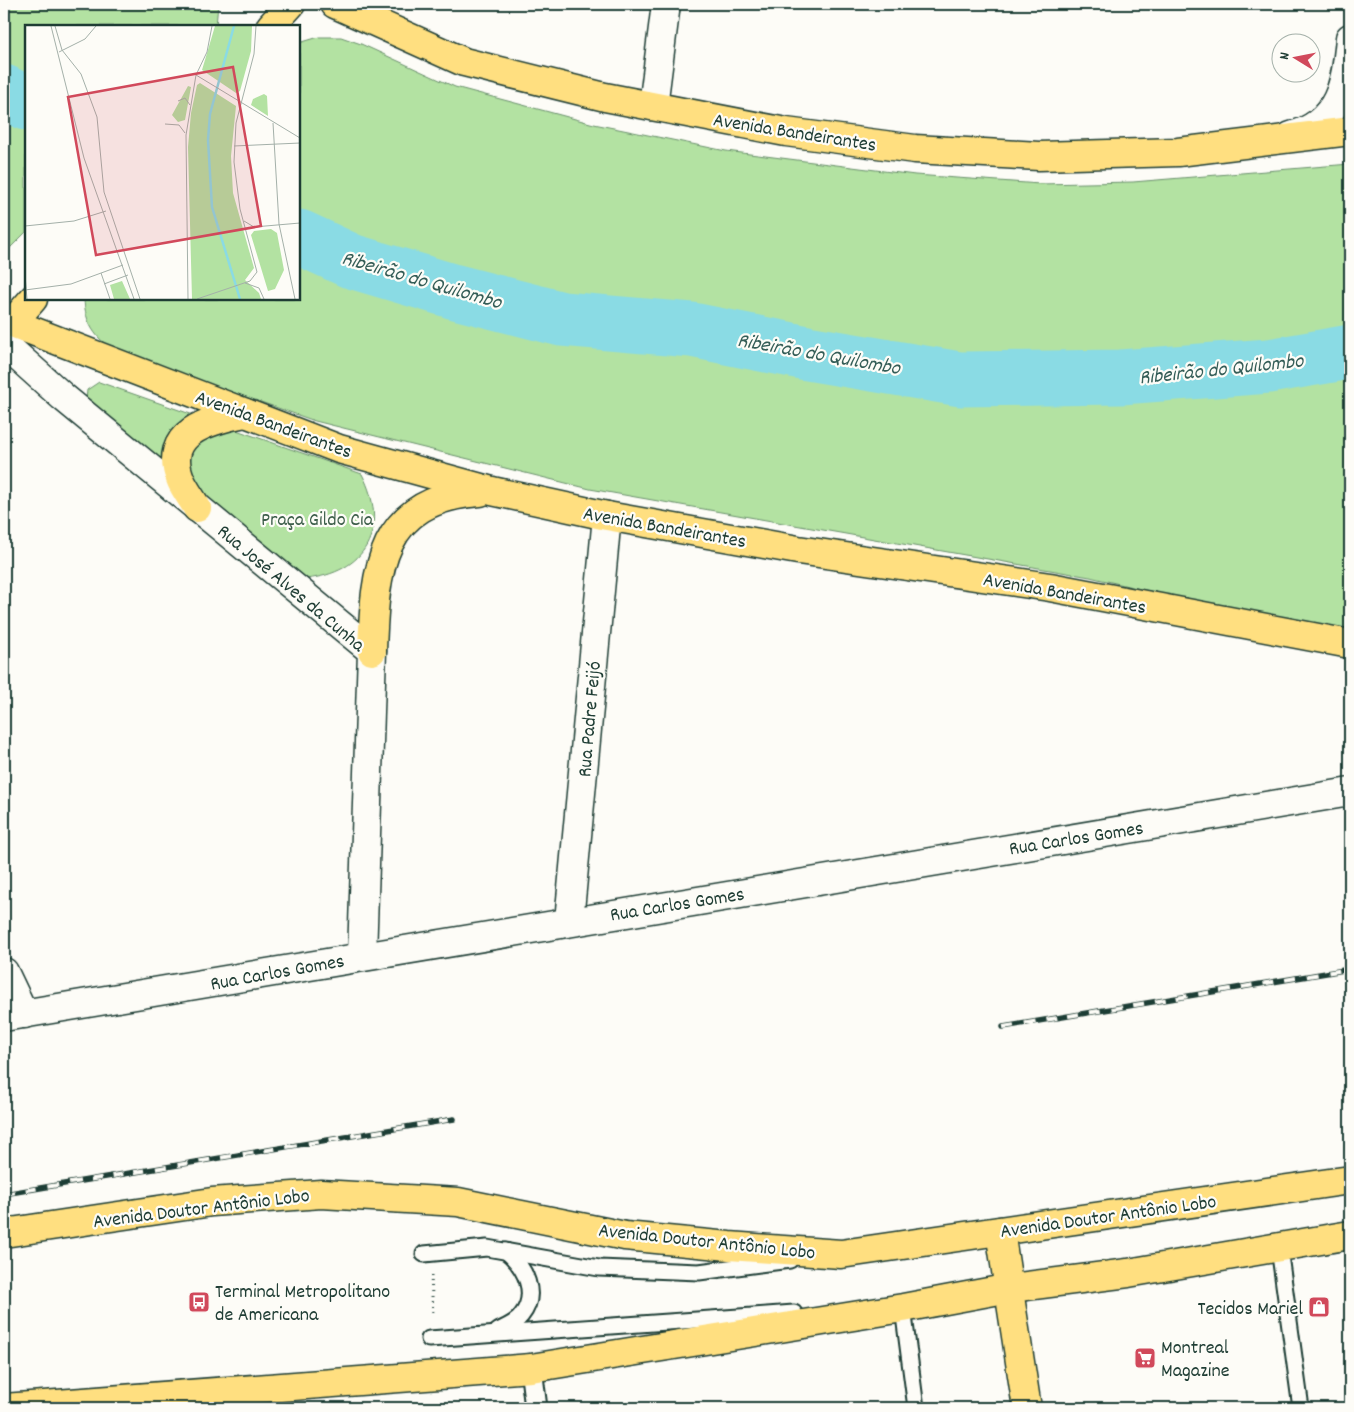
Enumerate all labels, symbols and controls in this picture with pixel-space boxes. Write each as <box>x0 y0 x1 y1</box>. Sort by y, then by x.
inset map <box>25 25 300 300</box>
north arrow <box>1272 32 1322 82</box>
text: N <box>1275 51 1296 61</box>
street label: Avenida Bandeirantes <box>711 107 878 161</box>
water label: Ribeirão do Quilombo <box>338 245 506 319</box>
water label: Ribeirão do Quilombo <box>735 327 904 385</box>
water label: Ribeirão do Quilombo <box>1138 347 1307 395</box>
street label: Avenida Bandeirantes <box>191 384 355 467</box>
street label: Avenida Bandeirantes <box>581 501 748 557</box>
park label: Praça Gildo Cia <box>261 507 374 535</box>
street label: Rua José Alves da Cunha <box>210 519 371 660</box>
street label: Avenida Bandeirantes <box>981 567 1148 623</box>
street label: Rua Padre Feijó <box>572 660 610 779</box>
street label: Rua Carlos Gomes <box>1007 816 1146 864</box>
street label: Rua Carlos Gomes <box>608 882 747 930</box>
street label: Rua Carlos Gomes <box>208 948 347 1000</box>
street label: Avenida Doutor Antônio Lobo <box>92 1183 311 1237</box>
street label: Avenida Doutor Antônio Lobo <box>999 1189 1218 1247</box>
street label: Avenida Doutor Antônio Lobo <box>597 1218 817 1268</box>
place label: Terminal Metropolitano de Americana <box>215 1279 390 1330</box>
bus stop icon: Terminal Metropolitano de Americana <box>187 1290 211 1314</box>
shop icon: Tecidos Mariel <box>1307 1295 1331 1319</box>
place label: Tecidos Mariel <box>1197 1296 1303 1324</box>
place label: Montreal Magazine <box>1161 1335 1230 1386</box>
supermarket icon: Montreal Magazine <box>1133 1346 1157 1370</box>

